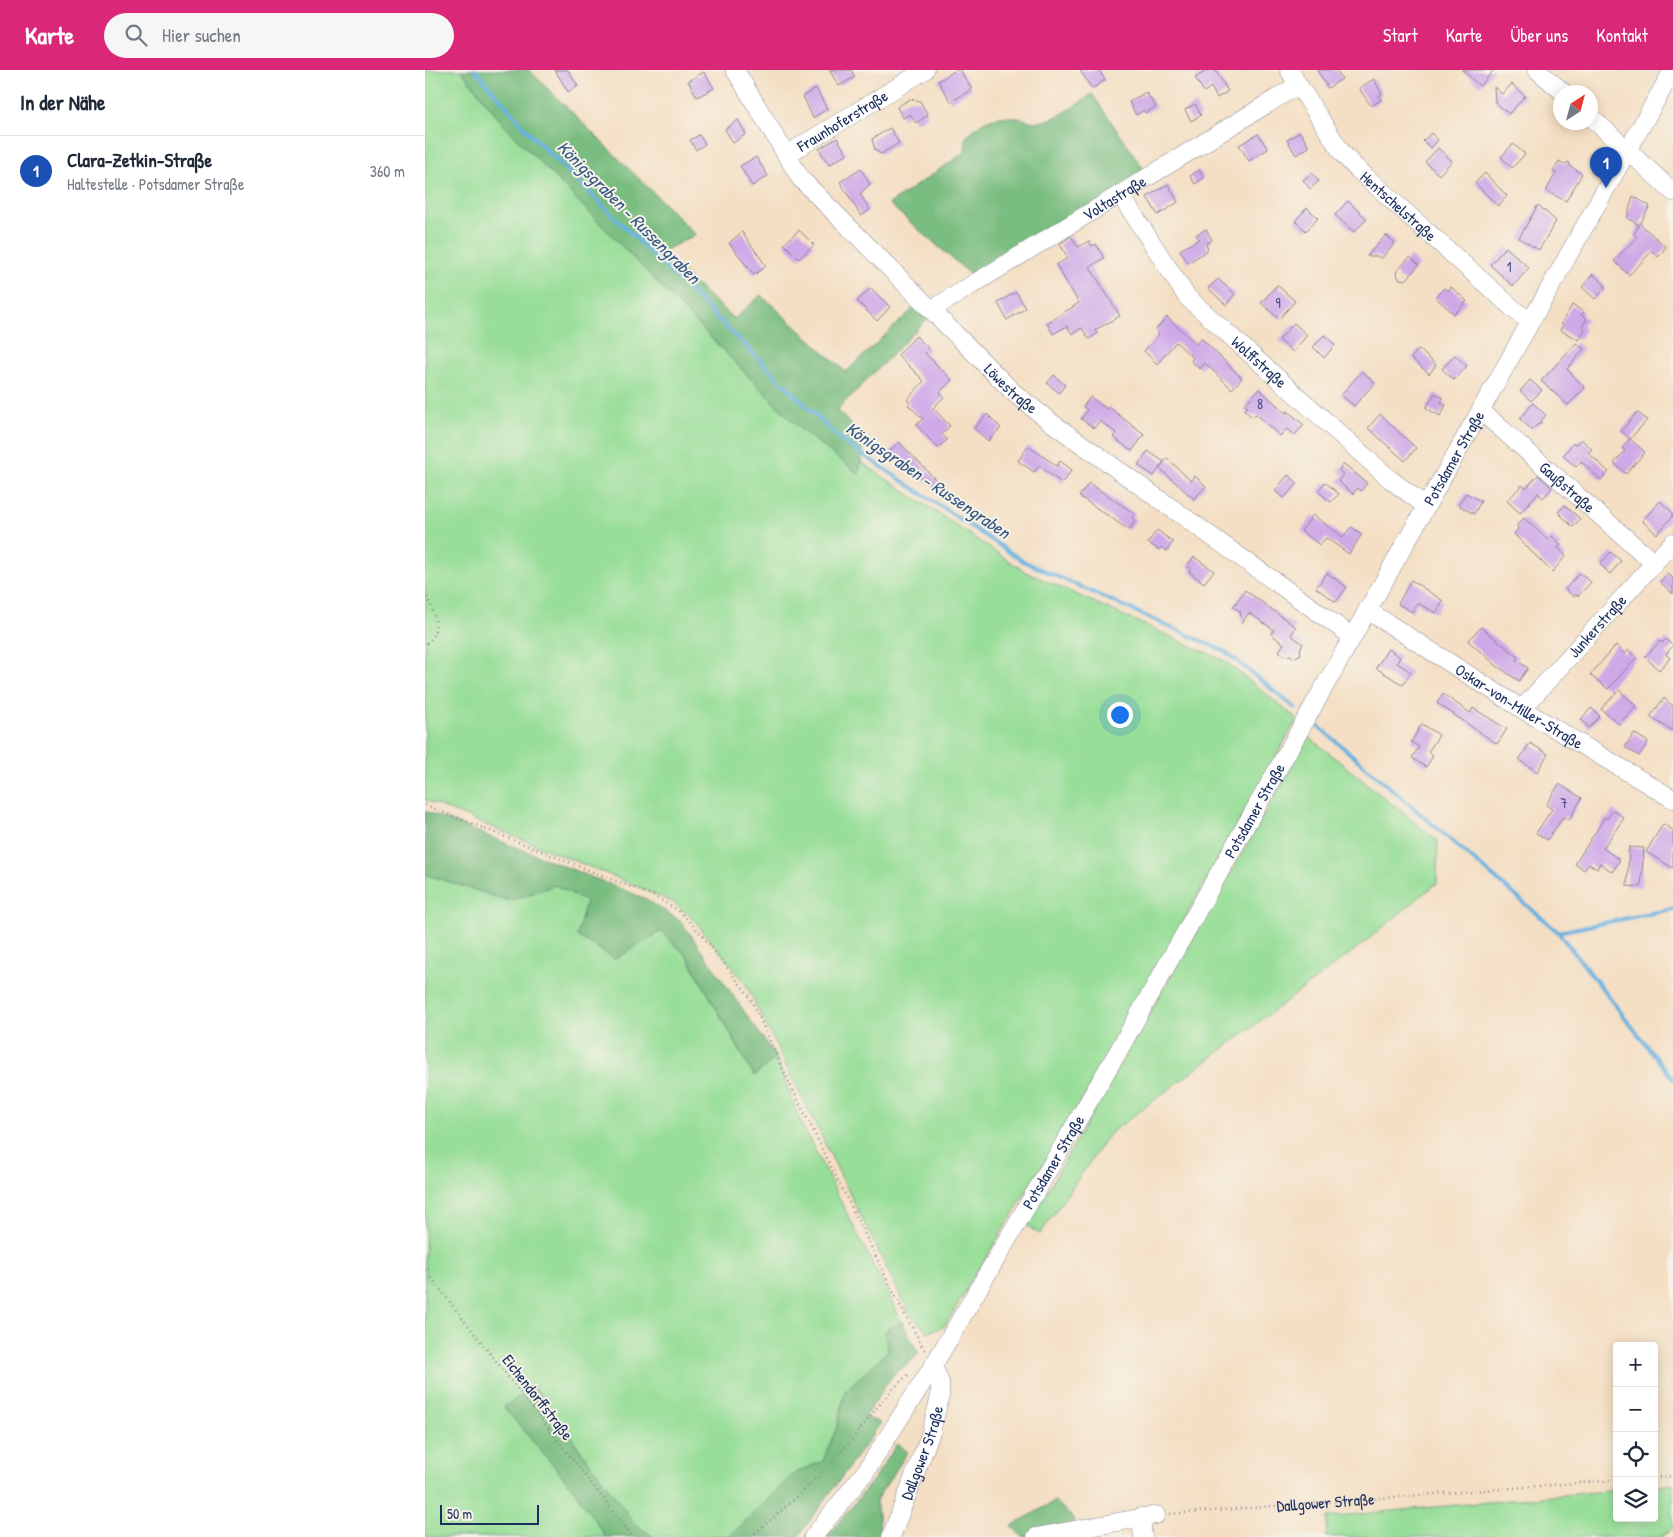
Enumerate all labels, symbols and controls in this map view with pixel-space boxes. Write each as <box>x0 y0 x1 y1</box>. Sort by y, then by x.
search box <box>104 13 454 58</box>
text: Karte <box>25 19 74 51</box>
icon: search <box>122 21 150 49</box>
text: Hier suchen <box>162 22 241 48</box>
text: Start <box>1383 23 1418 48</box>
text: Karte <box>1446 23 1482 48</box>
text: Über uns <box>1510 23 1568 48</box>
text: Kontakt <box>1596 23 1648 48</box>
street label: Fraunhoferstraße <box>792 84 892 157</box>
north arrow <box>1553 85 1598 130</box>
text: In der Nähe <box>20 88 105 117</box>
water label: Königsgraben - Russengraben <box>552 135 707 290</box>
text: Clara-Zetkin-Straße <box>67 147 212 173</box>
pin: 1 <box>1590 147 1622 188</box>
text: 1 <box>33 160 39 182</box>
text: 360 m <box>370 160 405 182</box>
street label: Hentschelstraße <box>1356 166 1442 246</box>
street label: Voltastraße <box>1078 169 1151 225</box>
text: Haltestelle · Potsdamer Straße <box>67 173 244 195</box>
house number: 1 <box>1506 257 1512 276</box>
house number: 9 <box>1275 293 1281 312</box>
street label: Wolffstraße <box>1227 331 1292 393</box>
street label: Löwestraße <box>979 358 1043 419</box>
house number: 8 <box>1257 394 1263 413</box>
street label: Potsdamer Straße <box>1418 406 1490 509</box>
water label: Königsgraben - Russengraben <box>841 416 1017 545</box>
street label: Gaußstraße <box>1535 456 1601 518</box>
street label: Junkerstraße <box>1563 589 1632 662</box>
street label: Oskar-von-Miller-Straße <box>1451 658 1588 754</box>
your location <box>1107 702 1133 728</box>
street label: Potsdamer Straße <box>1219 758 1290 862</box>
house number: 7 <box>1561 793 1568 812</box>
street label: Potsdamer Straße <box>1017 1110 1090 1213</box>
map controls <box>1613 1342 1658 1522</box>
button: + <box>1613 1342 1658 1387</box>
street label: Eichendorffstraße <box>498 1349 579 1445</box>
button: − <box>1613 1387 1658 1432</box>
street label: Dallgower Straße <box>895 1403 948 1503</box>
button: locate <box>1613 1432 1658 1477</box>
button: layers <box>1613 1477 1658 1522</box>
street label: Dallgower Straße <box>1276 1487 1376 1517</box>
scale bar <box>440 1502 539 1525</box>
text: 50 m <box>447 1504 472 1523</box>

